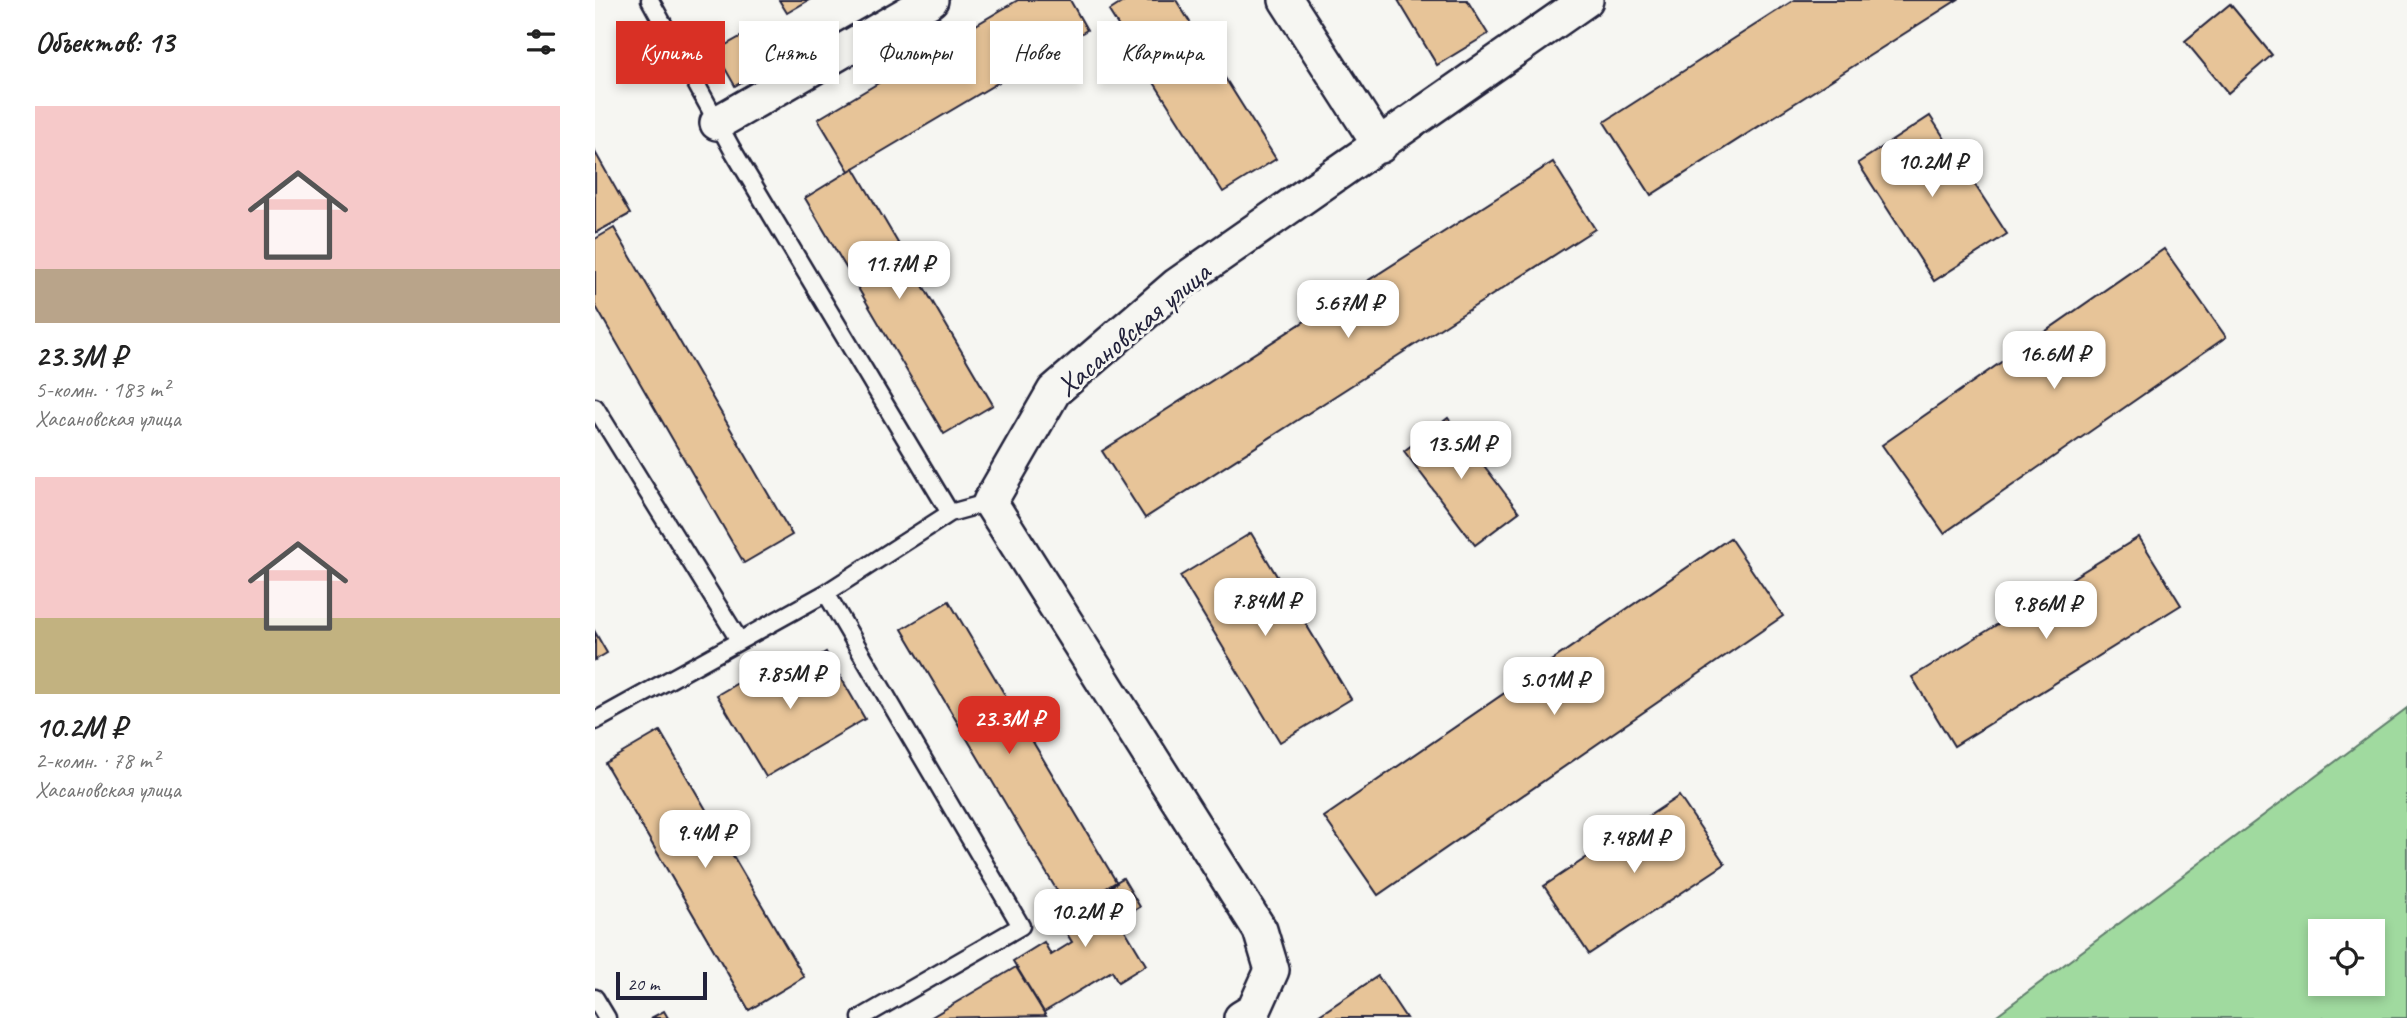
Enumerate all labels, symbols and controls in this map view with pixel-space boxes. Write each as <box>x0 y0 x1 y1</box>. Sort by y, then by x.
chip: Купить <box>616 21 725 84</box>
chip: Снять <box>739 21 839 84</box>
chip: Фильтры <box>853 21 976 84</box>
chip: Новое <box>990 21 1083 84</box>
chip: Квартира <box>1097 21 1227 84</box>
text: Объектов: 13 <box>35 23 174 61</box>
icon: filters <box>522 23 560 61</box>
pin: 10.2M ₽ <box>1867 140 1997 199</box>
text: 10.2M ₽ <box>1897 147 1967 176</box>
icon: home <box>235 152 361 278</box>
pin: 11.7M ₽ <box>834 242 964 301</box>
text: 11.7M ₽ <box>864 249 934 278</box>
street label: Хасановская улица <box>1048 252 1220 405</box>
pin: 5.67M ₽ <box>1283 280 1413 340</box>
text: 5.67M ₽ <box>1313 288 1383 317</box>
pin: 16.6M ₽ <box>1989 332 2119 391</box>
text: 23.3M ₽ <box>35 337 126 375</box>
text: 16.6M ₽ <box>2019 339 2089 368</box>
text: 5-комн. · 183 m² <box>35 375 169 404</box>
text: Хасановская улица <box>35 404 181 433</box>
pin: 13.5M ₽ <box>1396 421 1526 481</box>
text: 13.5M ₽ <box>1426 429 1496 458</box>
icon: home <box>235 523 361 649</box>
pin: 7.84M ₽ <box>1200 578 1330 638</box>
pin: 9.86M ₽ <box>1981 582 2111 641</box>
text: 7.84M ₽ <box>1230 586 1300 615</box>
text: 9.86M ₽ <box>2011 589 2081 618</box>
pin: 7.85M ₽ <box>725 652 855 711</box>
pin: 5.01M ₽ <box>1489 658 1619 717</box>
text: 7.85M ₽ <box>755 659 825 688</box>
text: 5.01M ₽ <box>1519 665 1589 694</box>
pin: 23.3M ₽ <box>944 696 1074 756</box>
text: 23.3M ₽ <box>974 704 1044 733</box>
text: 10.2M ₽ <box>35 708 126 746</box>
text: 2-комн. · 78 m² <box>35 746 159 775</box>
text: Хасановская улица <box>35 775 181 804</box>
pin: 9.4M ₽ <box>648 810 762 870</box>
pin: 7.48M ₽ <box>1569 816 1699 875</box>
text: 9.4M ₽ <box>675 818 735 847</box>
text: 7.48M ₽ <box>1599 823 1669 852</box>
pin: 10.2M ₽ <box>1020 890 1150 949</box>
text: 10.2M ₽ <box>1050 897 1120 926</box>
map controls <box>2308 919 2385 996</box>
button: locate <box>2308 919 2385 996</box>
scale bar <box>616 969 707 1001</box>
text: 20 m <box>627 972 659 996</box>

